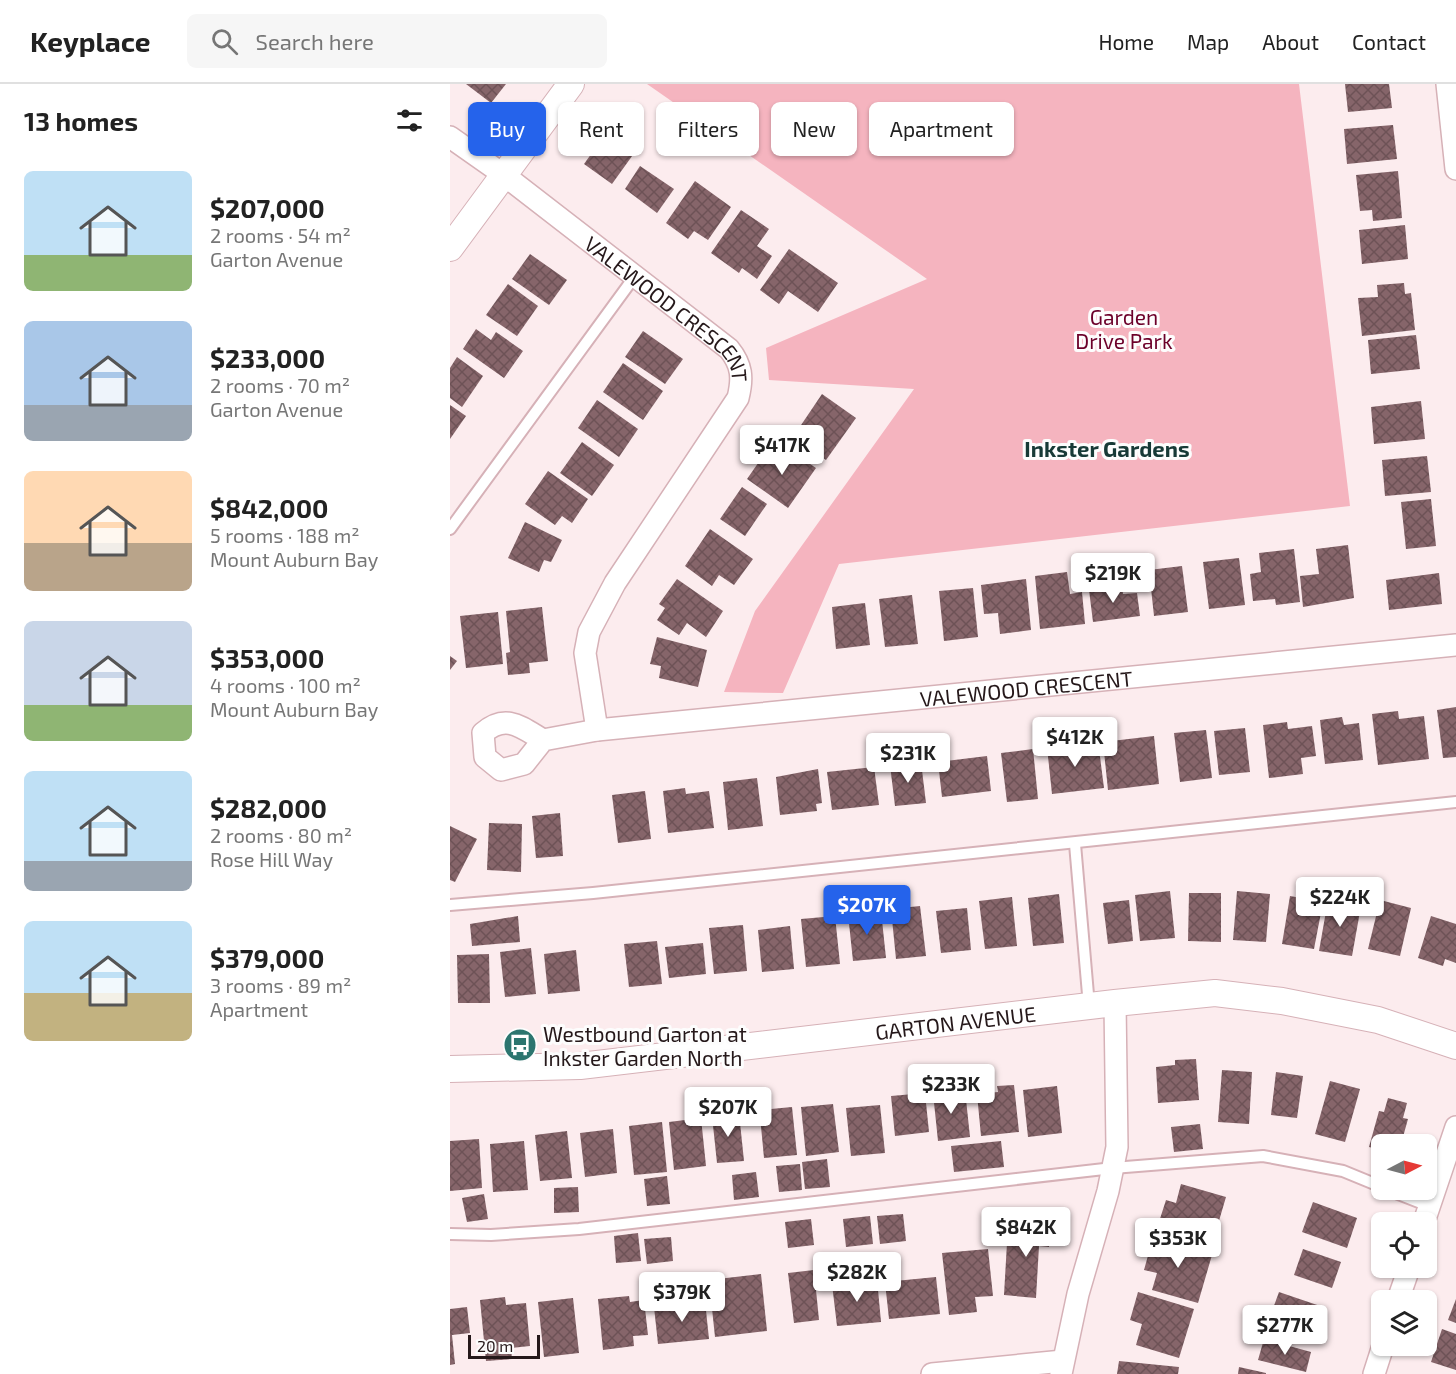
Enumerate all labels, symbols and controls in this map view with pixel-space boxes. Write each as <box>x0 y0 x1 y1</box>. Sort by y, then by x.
search box <box>187 14 607 68</box>
text: Keyplace <box>30 24 151 58</box>
icon: search <box>208 25 241 58</box>
text: Search here <box>256 28 374 54</box>
text: Home <box>1098 29 1154 54</box>
text: Map <box>1187 29 1229 54</box>
text: About <box>1262 29 1319 54</box>
text: Contact <box>1352 29 1426 54</box>
chip: Buy <box>468 102 546 156</box>
chip: Rent <box>558 102 644 156</box>
chip: Filters <box>656 102 759 156</box>
chip: New <box>771 102 857 156</box>
chip: Apartment <box>869 102 1014 156</box>
icon: filters <box>393 104 426 137</box>
text: 13 homes <box>24 105 138 136</box>
text: $207,000 <box>210 192 325 223</box>
icon: home <box>72 195 144 267</box>
text: 2 rooms · 54 m² <box>210 223 351 247</box>
street label: VALEWOOD CRESCENT <box>580 230 754 382</box>
text: Garton Avenue <box>210 247 343 271</box>
park label: Garden Drive Park <box>1075 304 1173 353</box>
text: $233,000 <box>210 342 325 373</box>
icon: home <box>72 345 144 417</box>
text: 2 rooms · 70 m² <box>210 373 350 397</box>
text: Garton Avenue <box>210 397 343 421</box>
pin: $417K <box>740 425 824 476</box>
text: $417K <box>754 432 810 456</box>
district label: Inkster Gardens <box>1024 435 1190 461</box>
text: $842,000 <box>210 492 328 523</box>
icon: home <box>72 495 144 567</box>
text: 5 rooms · 188 m² <box>210 523 359 547</box>
text: Mount Auburn Bay <box>210 547 378 571</box>
pin: $219K <box>1071 553 1155 604</box>
text: $219K <box>1085 560 1141 584</box>
text: $353,000 <box>210 642 324 673</box>
icon: home <box>72 645 144 717</box>
street label: VALEWOOD CRESCENT <box>919 665 1134 710</box>
text: 4 rooms · 100 m² <box>210 673 361 697</box>
text: Mount Auburn Bay <box>210 697 378 721</box>
pin: $412K <box>1033 717 1117 768</box>
text: $412K <box>1046 724 1104 748</box>
pin: $231K <box>866 733 950 784</box>
text: $231K <box>880 740 936 764</box>
text: $282,000 <box>210 792 327 823</box>
icon: home <box>72 795 144 867</box>
text: 2 rooms · 80 m² <box>210 823 352 847</box>
text: Rose Hill Way <box>210 847 333 871</box>
pin: $224K <box>1298 877 1382 928</box>
text: $224K <box>1310 884 1370 908</box>
pin: $207K <box>825 885 909 936</box>
text: $207K <box>837 892 897 916</box>
text: $379,000 <box>210 942 324 973</box>
icon: home <box>72 945 144 1017</box>
text: 3 rooms · 89 m² <box>210 973 351 997</box>
text: Apartment <box>210 997 308 1021</box>
street label: GARTON AVENUE <box>874 1000 1037 1044</box>
place label: Westbound Garton at Inkster Garden North <box>543 1021 747 1070</box>
bus stop icon: Westbound Garton at Inkster Garden North <box>502 1027 538 1063</box>
pin: $233K <box>909 1064 993 1115</box>
text: $233K <box>922 1071 980 1095</box>
pin: $207K <box>686 1087 770 1138</box>
text: $207K <box>698 1094 758 1118</box>
north arrow <box>1371 1134 1437 1200</box>
map controls <box>1371 1134 1437 1356</box>
pin: $842K <box>984 1207 1068 1258</box>
button: locate <box>1371 1212 1437 1278</box>
text: $842K <box>995 1214 1057 1238</box>
pin: $353K <box>1136 1218 1220 1269</box>
text: $353K <box>1149 1225 1207 1249</box>
pin: $282K <box>815 1252 899 1303</box>
text: $282K <box>827 1259 887 1283</box>
pin: $379K <box>640 1272 724 1323</box>
text: $379K <box>653 1279 711 1303</box>
button: layers <box>1371 1290 1437 1356</box>
pin: $277K <box>1243 1305 1327 1356</box>
text: $277K <box>1256 1312 1314 1336</box>
scale bar <box>468 1332 540 1360</box>
text: 20 m <box>477 1336 513 1355</box>

